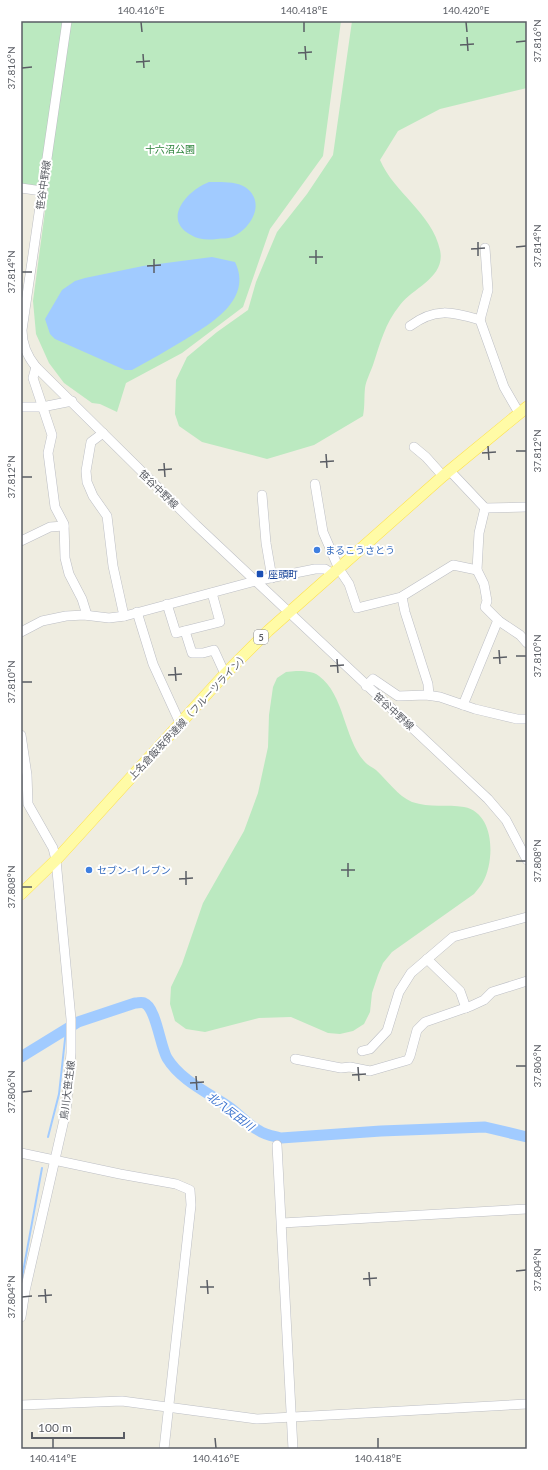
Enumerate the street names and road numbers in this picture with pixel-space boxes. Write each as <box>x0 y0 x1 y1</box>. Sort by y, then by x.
street label: 笹谷中野線 <box>34 159 52 211</box>
street label: 笹谷中野線 <box>137 467 181 511</box>
road number: 5 <box>254 630 268 644</box>
street label: 上名倉飯坂伊達線（フルーツライン） <box>126 650 250 782</box>
street label: 笹谷中野線 <box>371 690 417 732</box>
street label: 鳥川大笹生線 <box>57 1059 77 1121</box>

